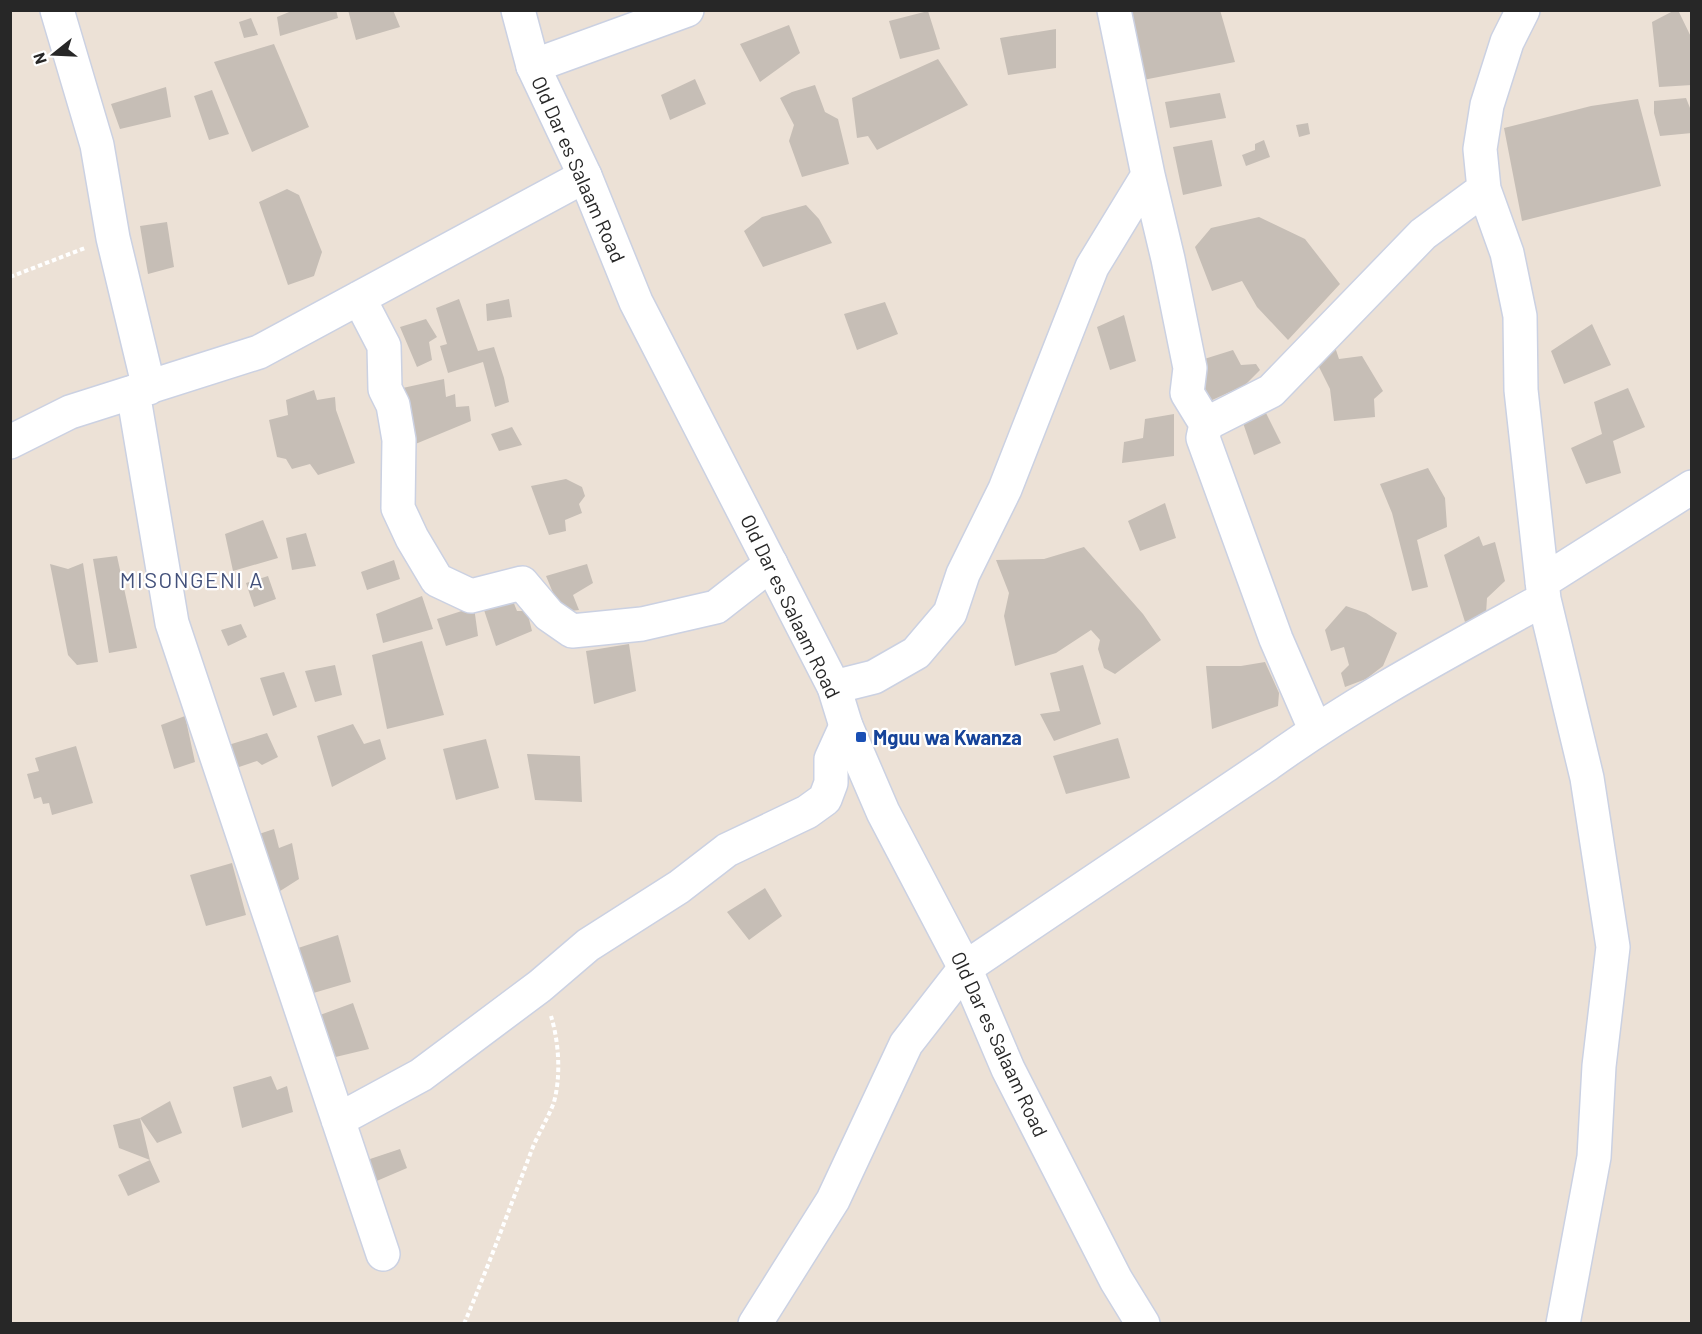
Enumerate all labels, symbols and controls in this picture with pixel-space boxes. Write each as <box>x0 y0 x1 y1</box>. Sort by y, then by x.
north arrow <box>24 24 84 84</box>
text: N <box>29 51 50 67</box>
street label: Old Dar es Salaam Road <box>527 72 631 266</box>
street label: Old Dar es Salaam Road <box>736 510 846 702</box>
district label: MISONGENI A <box>120 566 264 592</box>
place label: Mguu wa Kwanza <box>873 725 1022 749</box>
marker: Mguu wa Kwanza <box>854 730 868 744</box>
street label: Old Dar es Salaam Road <box>947 948 1053 1140</box>

